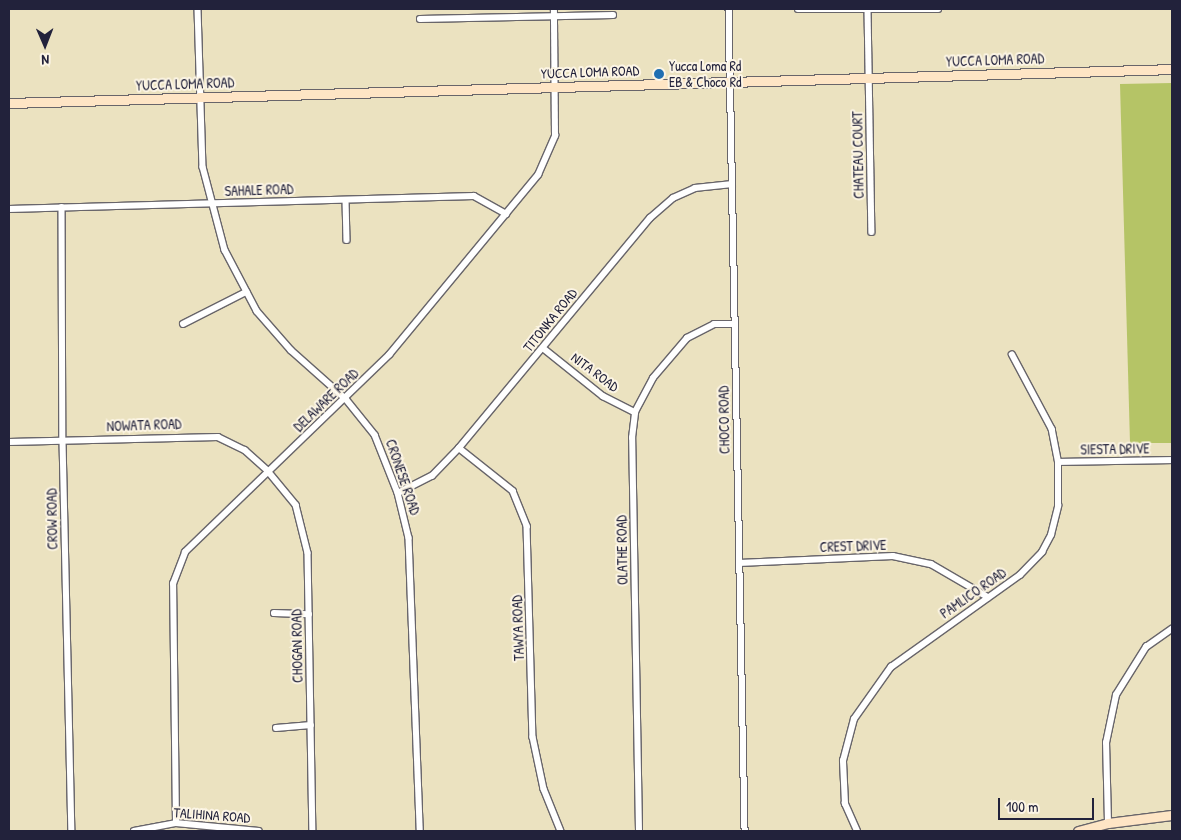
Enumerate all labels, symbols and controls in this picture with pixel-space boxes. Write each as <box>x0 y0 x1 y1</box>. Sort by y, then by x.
north arrow <box>20 20 70 70</box>
street label: YUCCA LOMA ROAD <box>946 50 1044 70</box>
text: N <box>41 51 49 70</box>
place label: Yucca Loma Rd EB & Choco Rd <box>669 58 741 90</box>
street label: YUCCA LOMA ROAD <box>541 62 639 82</box>
marker: Yucca Loma Rd EB & Choco Rd <box>653 68 665 80</box>
street label: YUCCA LOMA ROAD <box>136 74 234 94</box>
street label: CHATEAU COURT <box>849 111 867 199</box>
street label: SAHALE ROAD <box>224 180 294 200</box>
street label: TITONKA ROAD <box>519 285 581 355</box>
street label: NITA ROAD <box>568 349 622 395</box>
street label: DELAWARE ROAD <box>290 365 362 435</box>
street label: CHOCO ROAD <box>715 386 733 454</box>
street label: NOWATA ROAD <box>106 415 182 435</box>
street label: CRONESE ROAD <box>382 437 424 517</box>
street label: SIESTA DRIVE <box>1080 440 1150 458</box>
street label: CROW ROAD <box>43 488 61 550</box>
street label: OLATHE ROAD <box>613 515 631 585</box>
street label: CREST DRIVE <box>819 536 887 556</box>
street label: PAMLICO ROAD <box>937 564 1009 622</box>
street label: TAWYA ROAD <box>508 595 528 661</box>
street label: CHOGAN ROAD <box>288 609 306 683</box>
scale bar <box>1001 788 1097 820</box>
text: 100 m <box>1006 796 1039 817</box>
street label: TALIHINA ROAD <box>173 804 251 826</box>

